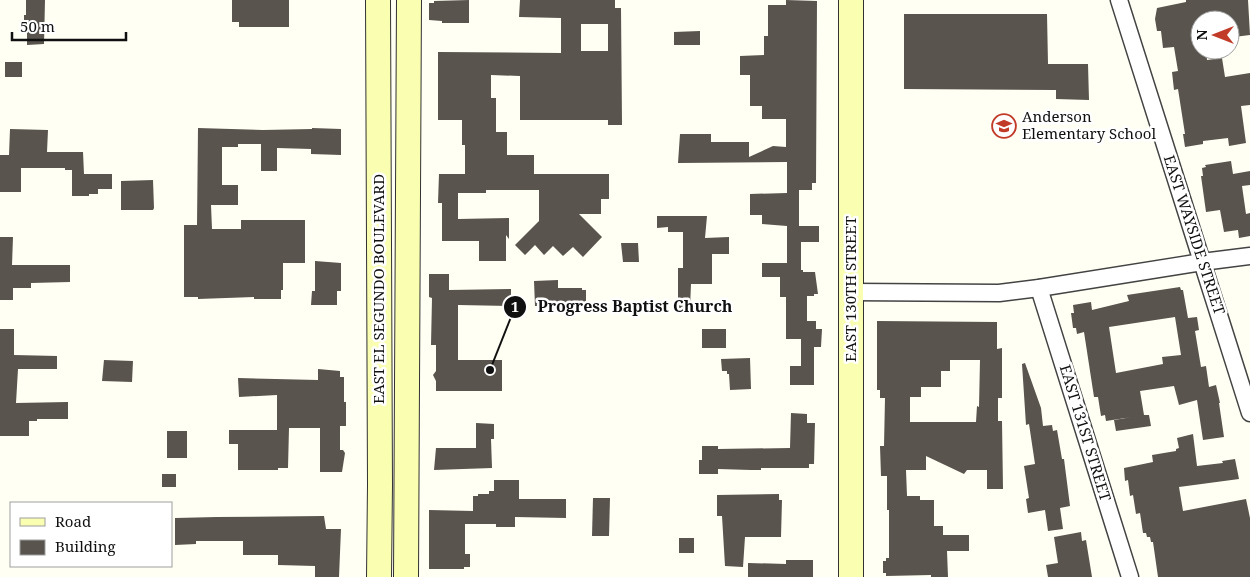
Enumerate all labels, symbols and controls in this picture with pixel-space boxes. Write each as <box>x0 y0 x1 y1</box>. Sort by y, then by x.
scale bar <box>12 10 126 42</box>
north arrow <box>1190 10 1240 60</box>
text: 50 m <box>20 16 55 36</box>
text: N <box>1192 29 1211 41</box>
place label: Anderson Elementary School <box>1022 106 1156 143</box>
school or university icon: Anderson Elementary School <box>991 113 1017 139</box>
street label: EAST WAYSIDE STREET <box>1160 152 1230 317</box>
street label: EAST EL SEGUNDO BOULEVARD <box>368 174 388 404</box>
street label: EAST 130TH STREET <box>840 216 860 362</box>
callout: Progress Baptist Church <box>502 291 742 322</box>
text: Progress Baptist Church <box>537 295 733 317</box>
text: 1 <box>511 296 519 316</box>
street label: EAST 131ST STREET <box>1056 362 1116 503</box>
legend <box>10 502 172 567</box>
text: Road <box>55 511 91 531</box>
text: Building <box>55 536 116 556</box>

